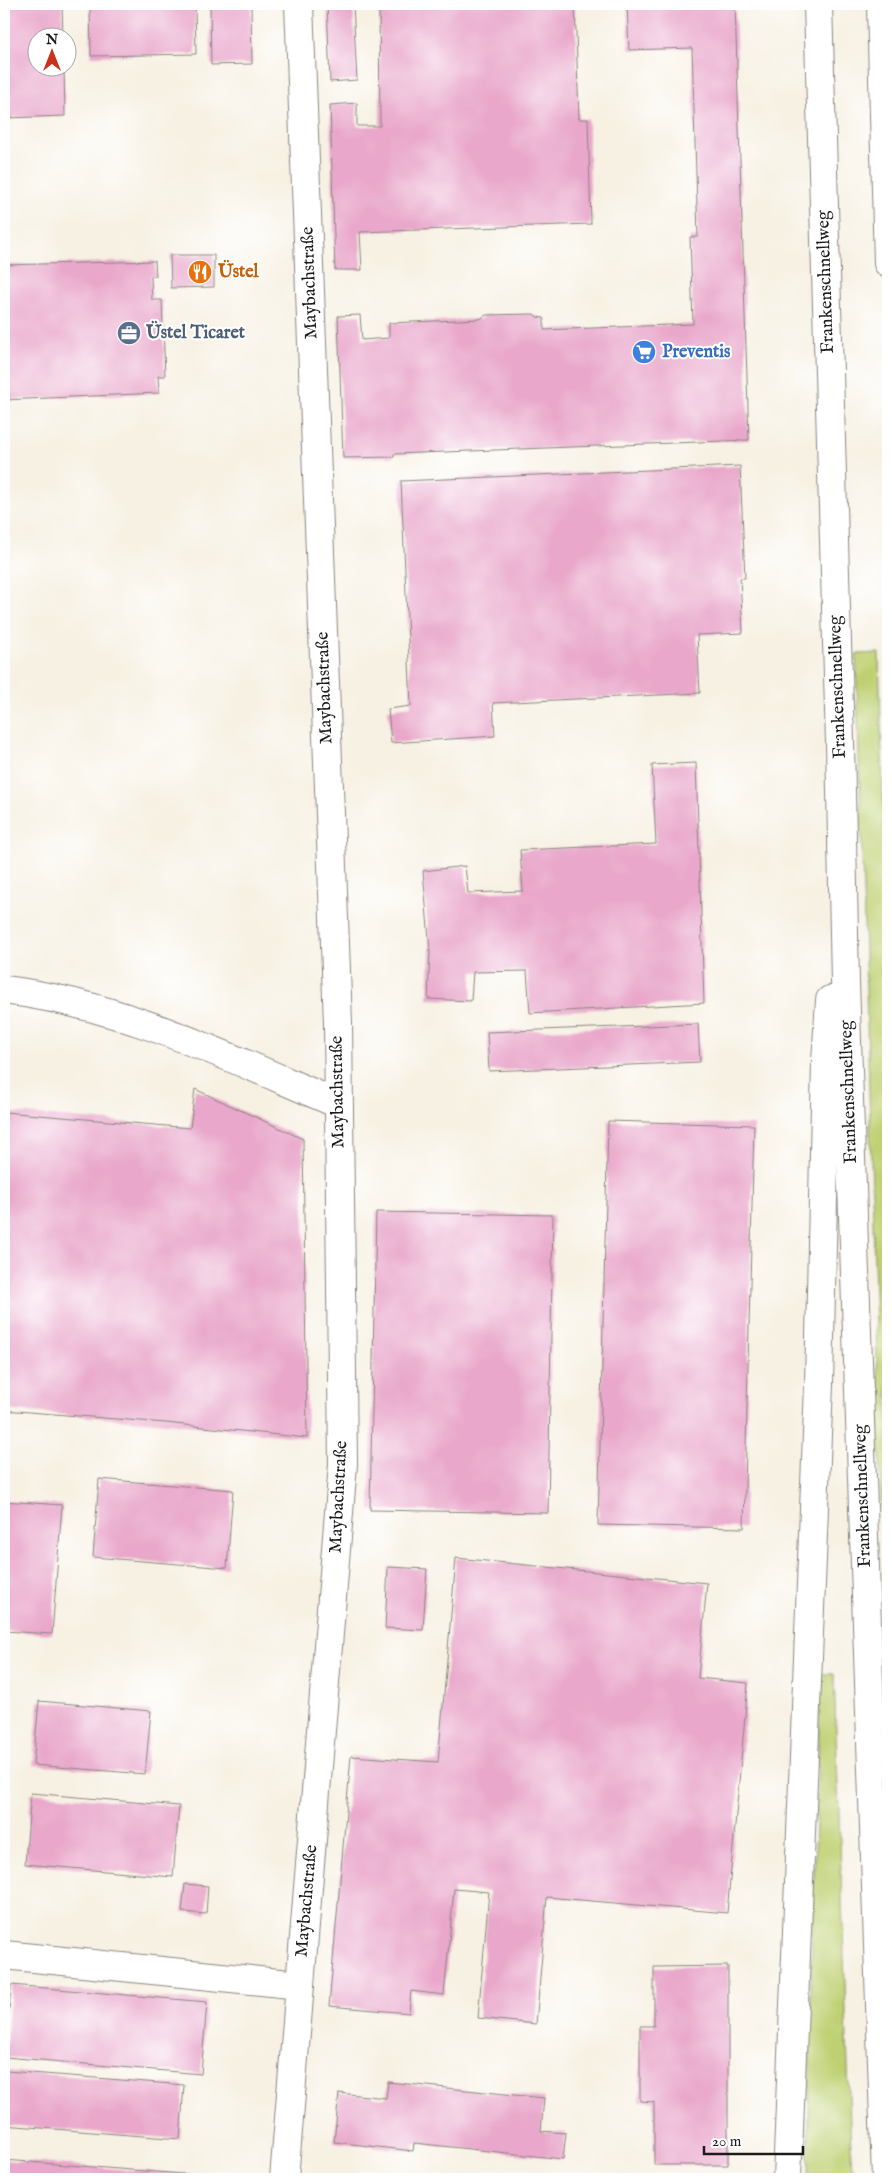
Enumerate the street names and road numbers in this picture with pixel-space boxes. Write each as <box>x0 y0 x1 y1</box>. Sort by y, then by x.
street label: Frankenschnellweg <box>812 210 840 354</box>
street label: Maybachstraße <box>297 226 323 340</box>
street label: Frankenschnellweg <box>824 615 852 759</box>
street label: Maybachstraße <box>312 631 338 745</box>
street label: Frankenschnellweg <box>835 1020 863 1164</box>
street label: Maybachstraße <box>326 1036 350 1148</box>
street label: Frankenschnellweg <box>849 1424 877 1568</box>
street label: Maybachstraße <box>325 1440 353 1554</box>
street label: Maybachstraße <box>291 1844 323 1958</box>

